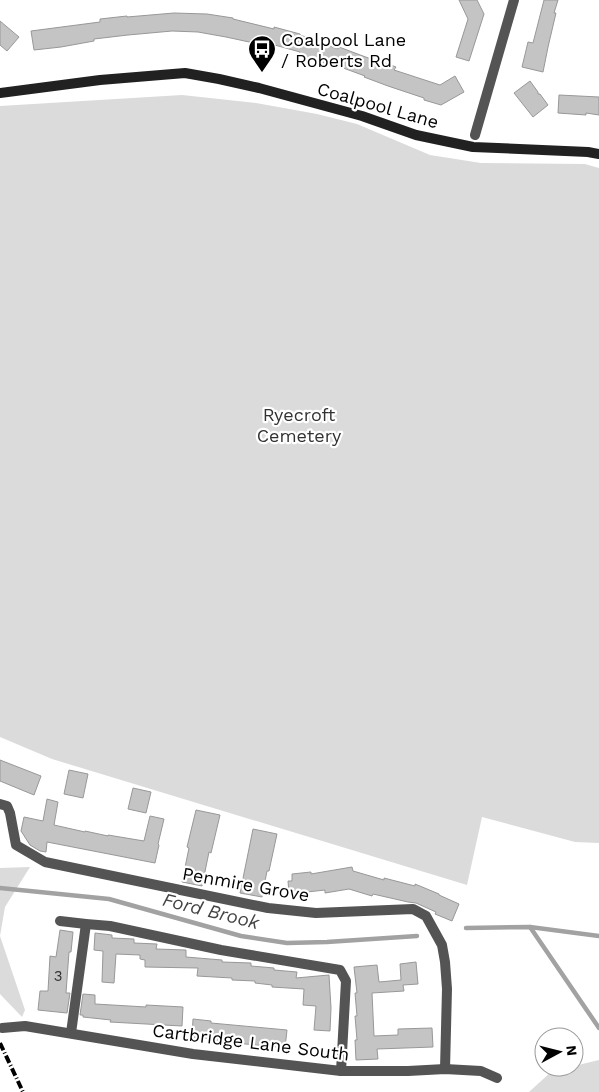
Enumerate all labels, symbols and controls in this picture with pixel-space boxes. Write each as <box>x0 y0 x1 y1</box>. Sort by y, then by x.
place label: Coalpool Lane / Roberts Rd <box>281 29 406 71</box>
bus stop icon: Coalpool Lane / Roberts Rd <box>247 34 277 73</box>
street label: Coalpool Lane <box>315 78 441 132</box>
park label: Ryecroft Cemetery <box>257 404 342 446</box>
street label: Penmire Grove <box>181 863 311 905</box>
water label: Ford Brook <box>160 888 262 934</box>
house number: 3 <box>54 967 62 985</box>
street label: Cartbridge Lane South <box>151 1019 351 1065</box>
north arrow <box>534 1027 584 1077</box>
text: N <box>563 1044 580 1057</box>

